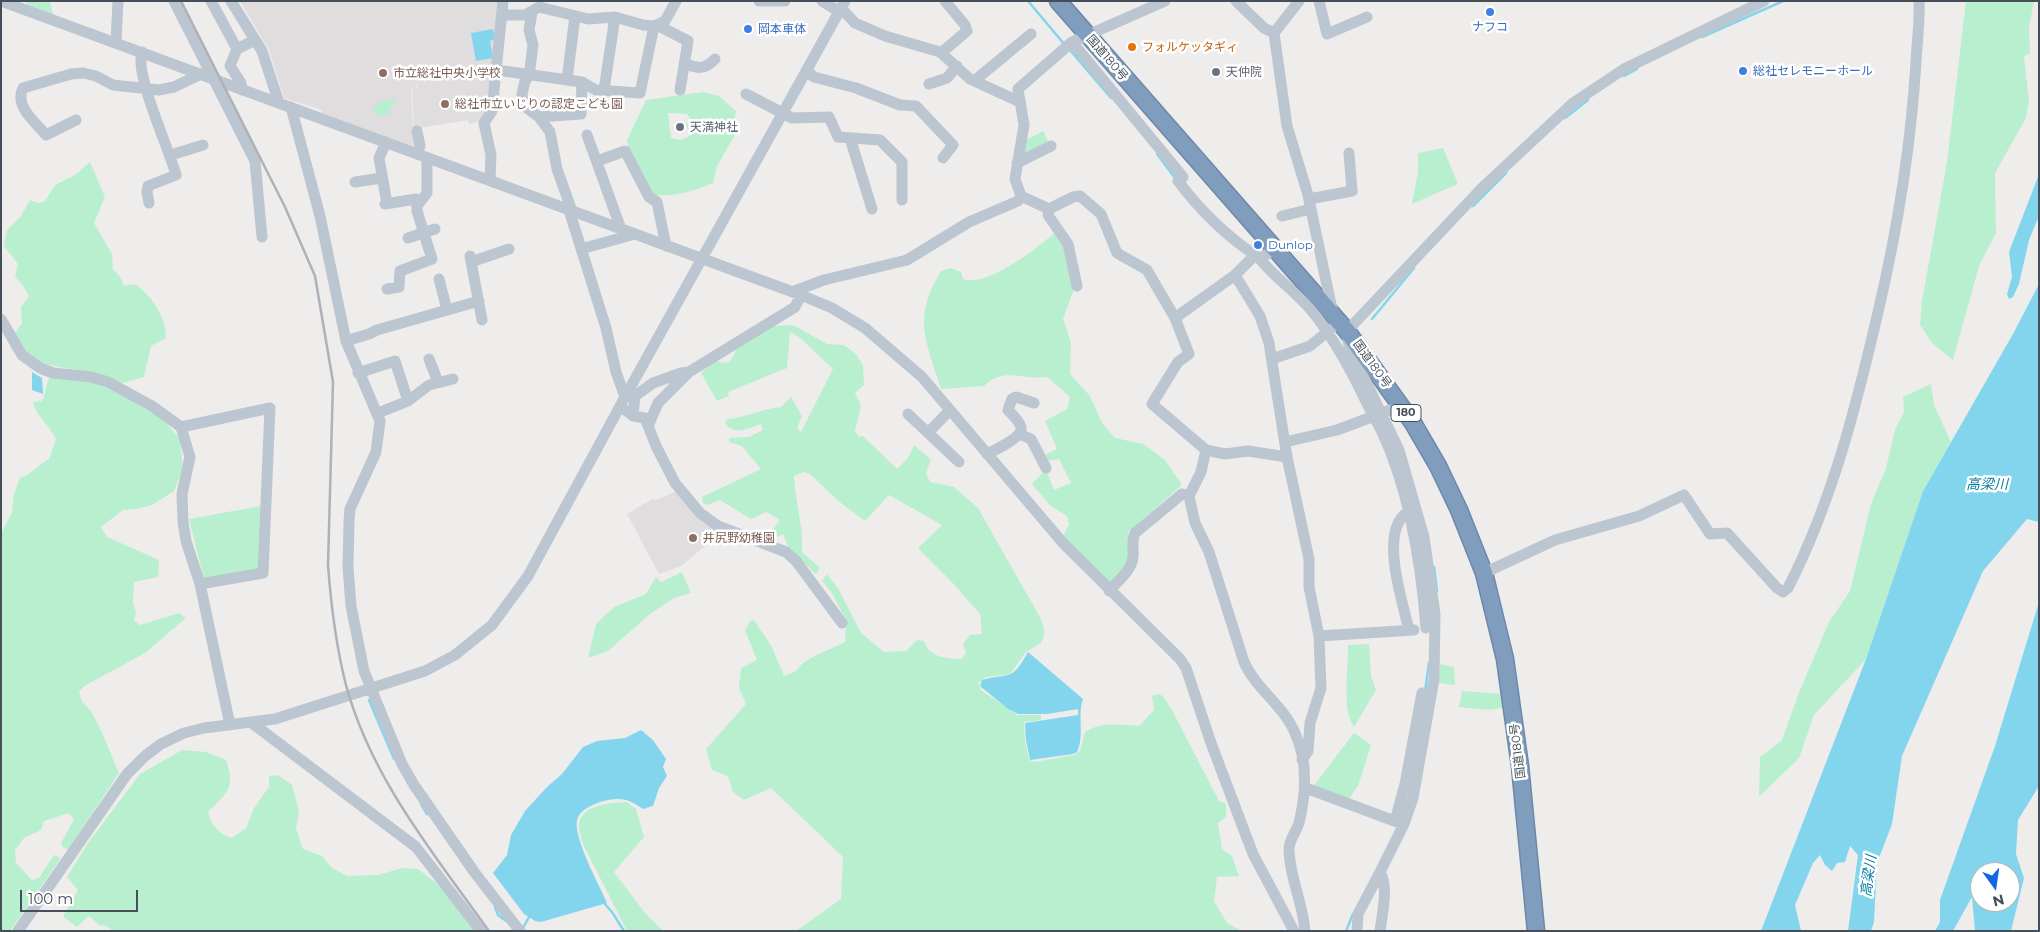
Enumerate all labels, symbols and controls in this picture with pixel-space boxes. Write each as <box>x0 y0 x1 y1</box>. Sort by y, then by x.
marker: ナフコ <box>1484 6 1496 18</box>
place label: ナフコ <box>1472 20 1508 34</box>
place label: 岡本車体 <box>758 22 806 36</box>
marker: 岡本車体 <box>742 23 754 35</box>
street label: 国道180号 <box>1083 32 1131 84</box>
place label: フォルケッタギィ <box>1142 40 1238 54</box>
marker: フォルケッタギィ <box>1126 41 1138 53</box>
place label: 総社セレモニーホール <box>1753 64 1873 78</box>
place label: 天仲院 <box>1226 65 1262 79</box>
marker: 総社セレモニーホール <box>1737 65 1749 77</box>
place label: 市立総社中央小学校 <box>393 66 501 80</box>
marker: 天仲院 <box>1210 66 1222 78</box>
marker: 市立総社中央小学校 <box>377 67 389 79</box>
place label: 総社市立いじりの認定こども園 <box>455 97 623 111</box>
marker: 総社市立いじりの認定こども園 <box>439 98 451 110</box>
place label: 天満神社 <box>690 120 738 134</box>
marker: 天満神社 <box>674 121 686 133</box>
place label: Dunlop <box>1268 238 1313 252</box>
marker: Dunlop <box>1252 239 1264 251</box>
street label: 国道180号 <box>1350 337 1394 391</box>
road number: 180 <box>1391 404 1421 422</box>
water label: 高梁川 <box>1966 477 2008 493</box>
place label: 井尻野幼稚園 <box>703 531 775 545</box>
marker: 井尻野幼稚園 <box>687 532 699 544</box>
street label: 国道180号 <box>1507 722 1529 780</box>
water label: 高梁川 <box>1858 854 1880 898</box>
north arrow <box>1970 862 2020 912</box>
scale bar <box>22 880 140 912</box>
text: 100 m <box>28 889 73 908</box>
text: N <box>1991 890 2006 911</box>

